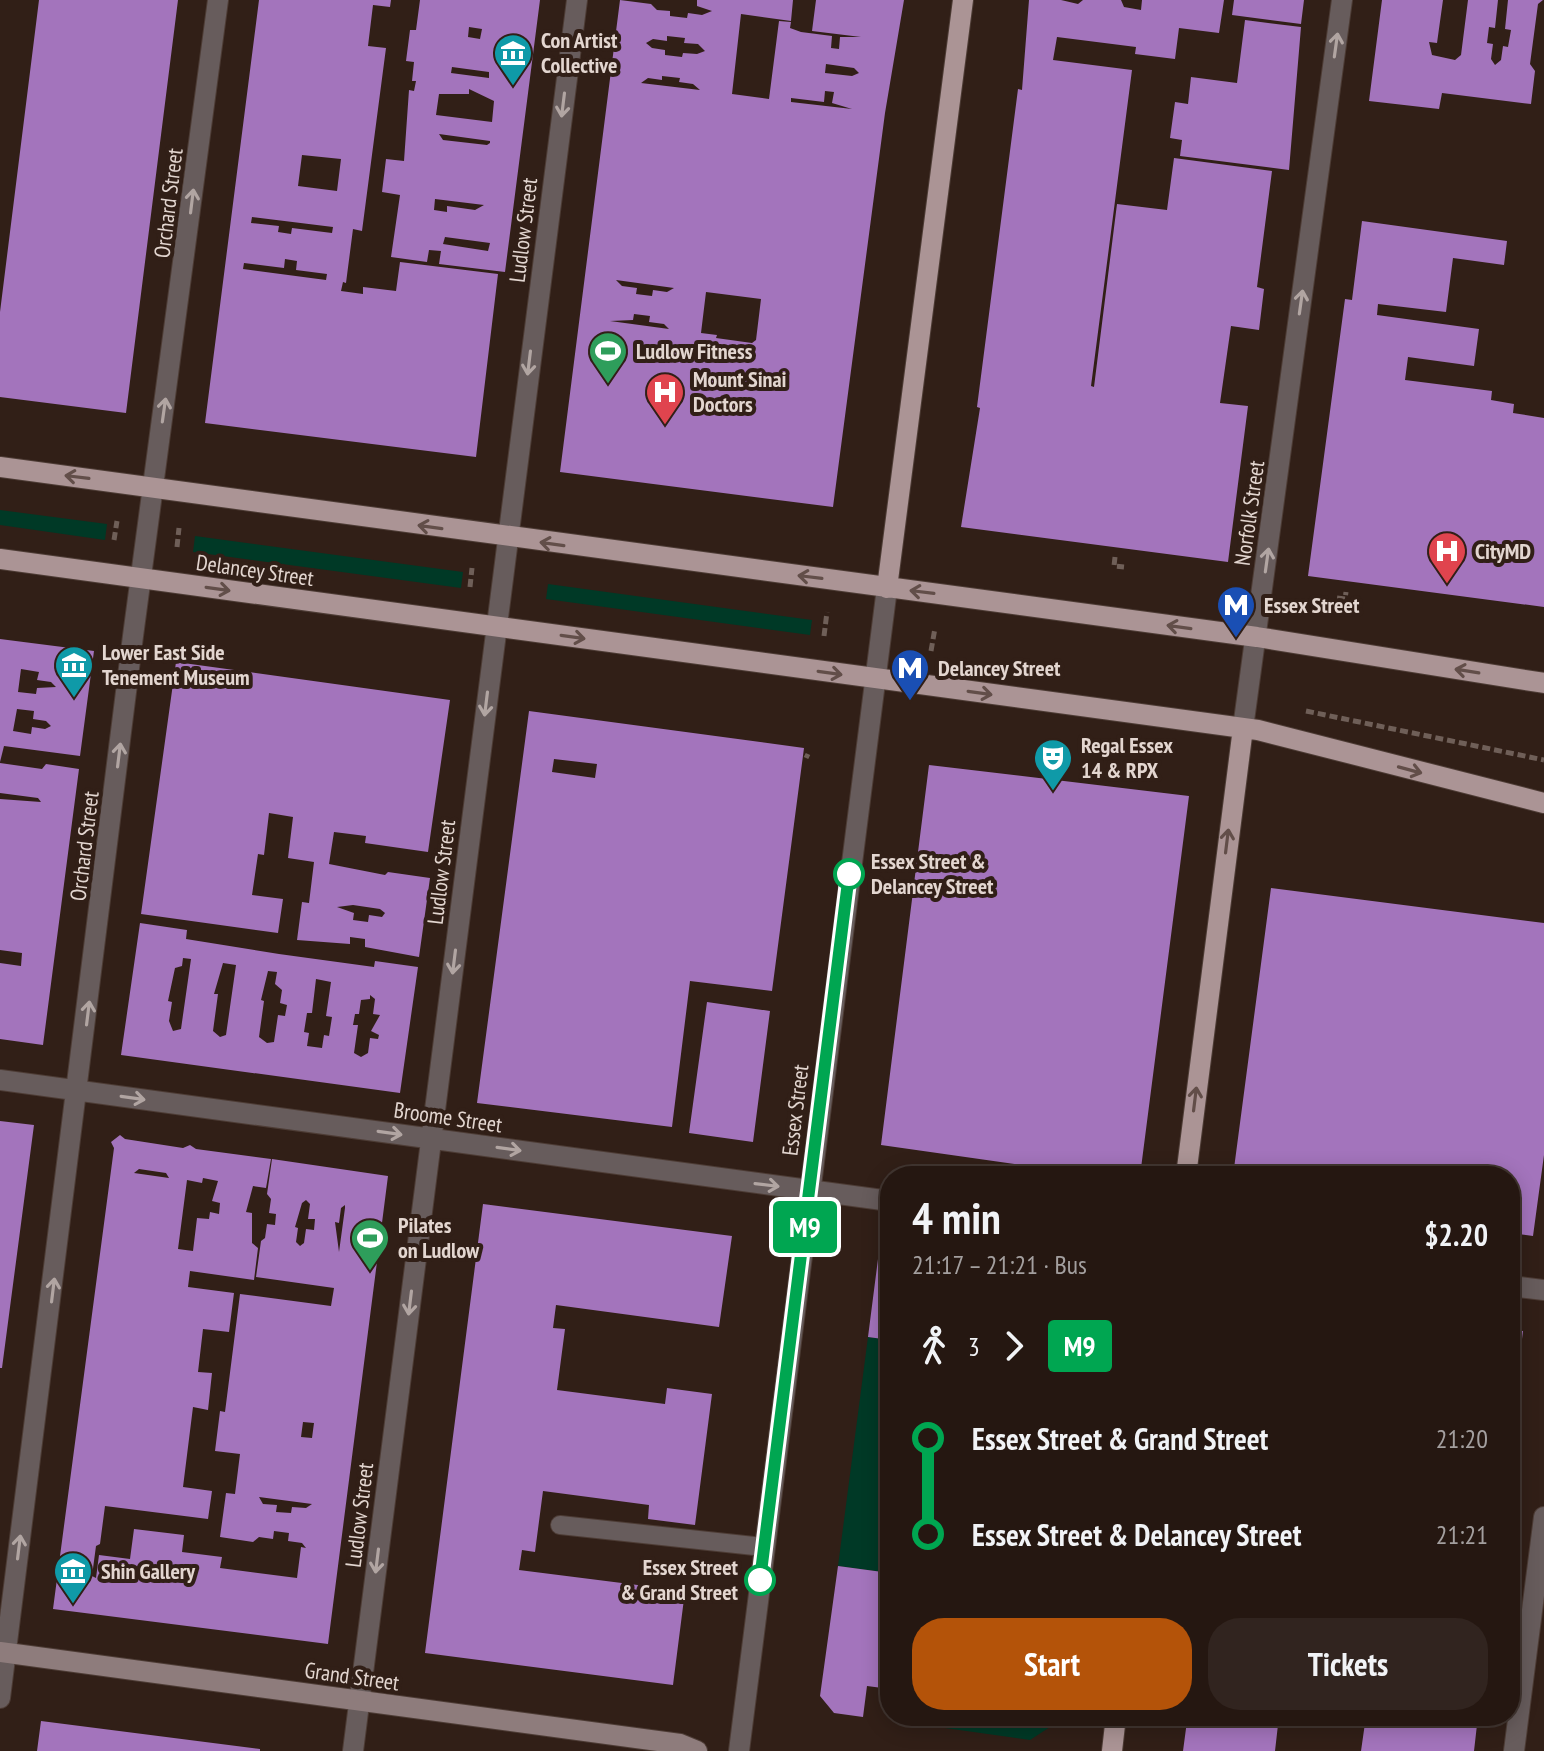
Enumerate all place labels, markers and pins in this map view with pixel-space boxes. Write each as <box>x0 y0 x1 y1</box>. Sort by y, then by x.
place label: Con Artist Collective <box>541 26 618 79</box>
museum icon: Con Artist Collective <box>492 32 534 87</box>
sports icon: Ludlow Fitness <box>587 330 629 385</box>
place label: Ludlow Fitness <box>636 337 753 365</box>
place label: Mount Sinai Doctors <box>693 365 787 418</box>
hospital icon: Mount Sinai Doctors <box>644 371 686 426</box>
hospital icon: CityMD <box>1426 530 1468 585</box>
place label: CityMD <box>1475 537 1531 565</box>
metro station icon: Essex Street <box>1215 584 1257 639</box>
place label: Essex Street <box>1264 591 1360 619</box>
place label: Lower East Side Tenement Museum <box>102 638 250 691</box>
museum icon: Lower East Side Tenement Museum <box>53 644 95 699</box>
metro station icon: Delancey Street <box>889 647 931 702</box>
place label: Delancey Street <box>938 654 1061 682</box>
place label: Regal Essex 14 & RPX <box>1081 731 1173 784</box>
theatre icon: Regal Essex 14 & RPX <box>1032 737 1074 792</box>
place label: Essex Street & Delancey Street <box>871 847 994 900</box>
marker: Essex Street & Delancey Street <box>834 859 864 889</box>
place label: Pilates on Ludlow <box>398 1211 480 1264</box>
sports icon: Pilates on Ludlow <box>349 1217 391 1272</box>
museum icon: Shin Gallery <box>52 1550 94 1605</box>
place label: Essex Street & Grand Street <box>620 1553 739 1606</box>
place label: Shin Gallery <box>101 1557 196 1585</box>
marker: Essex Street & Grand Street <box>745 1565 775 1595</box>

